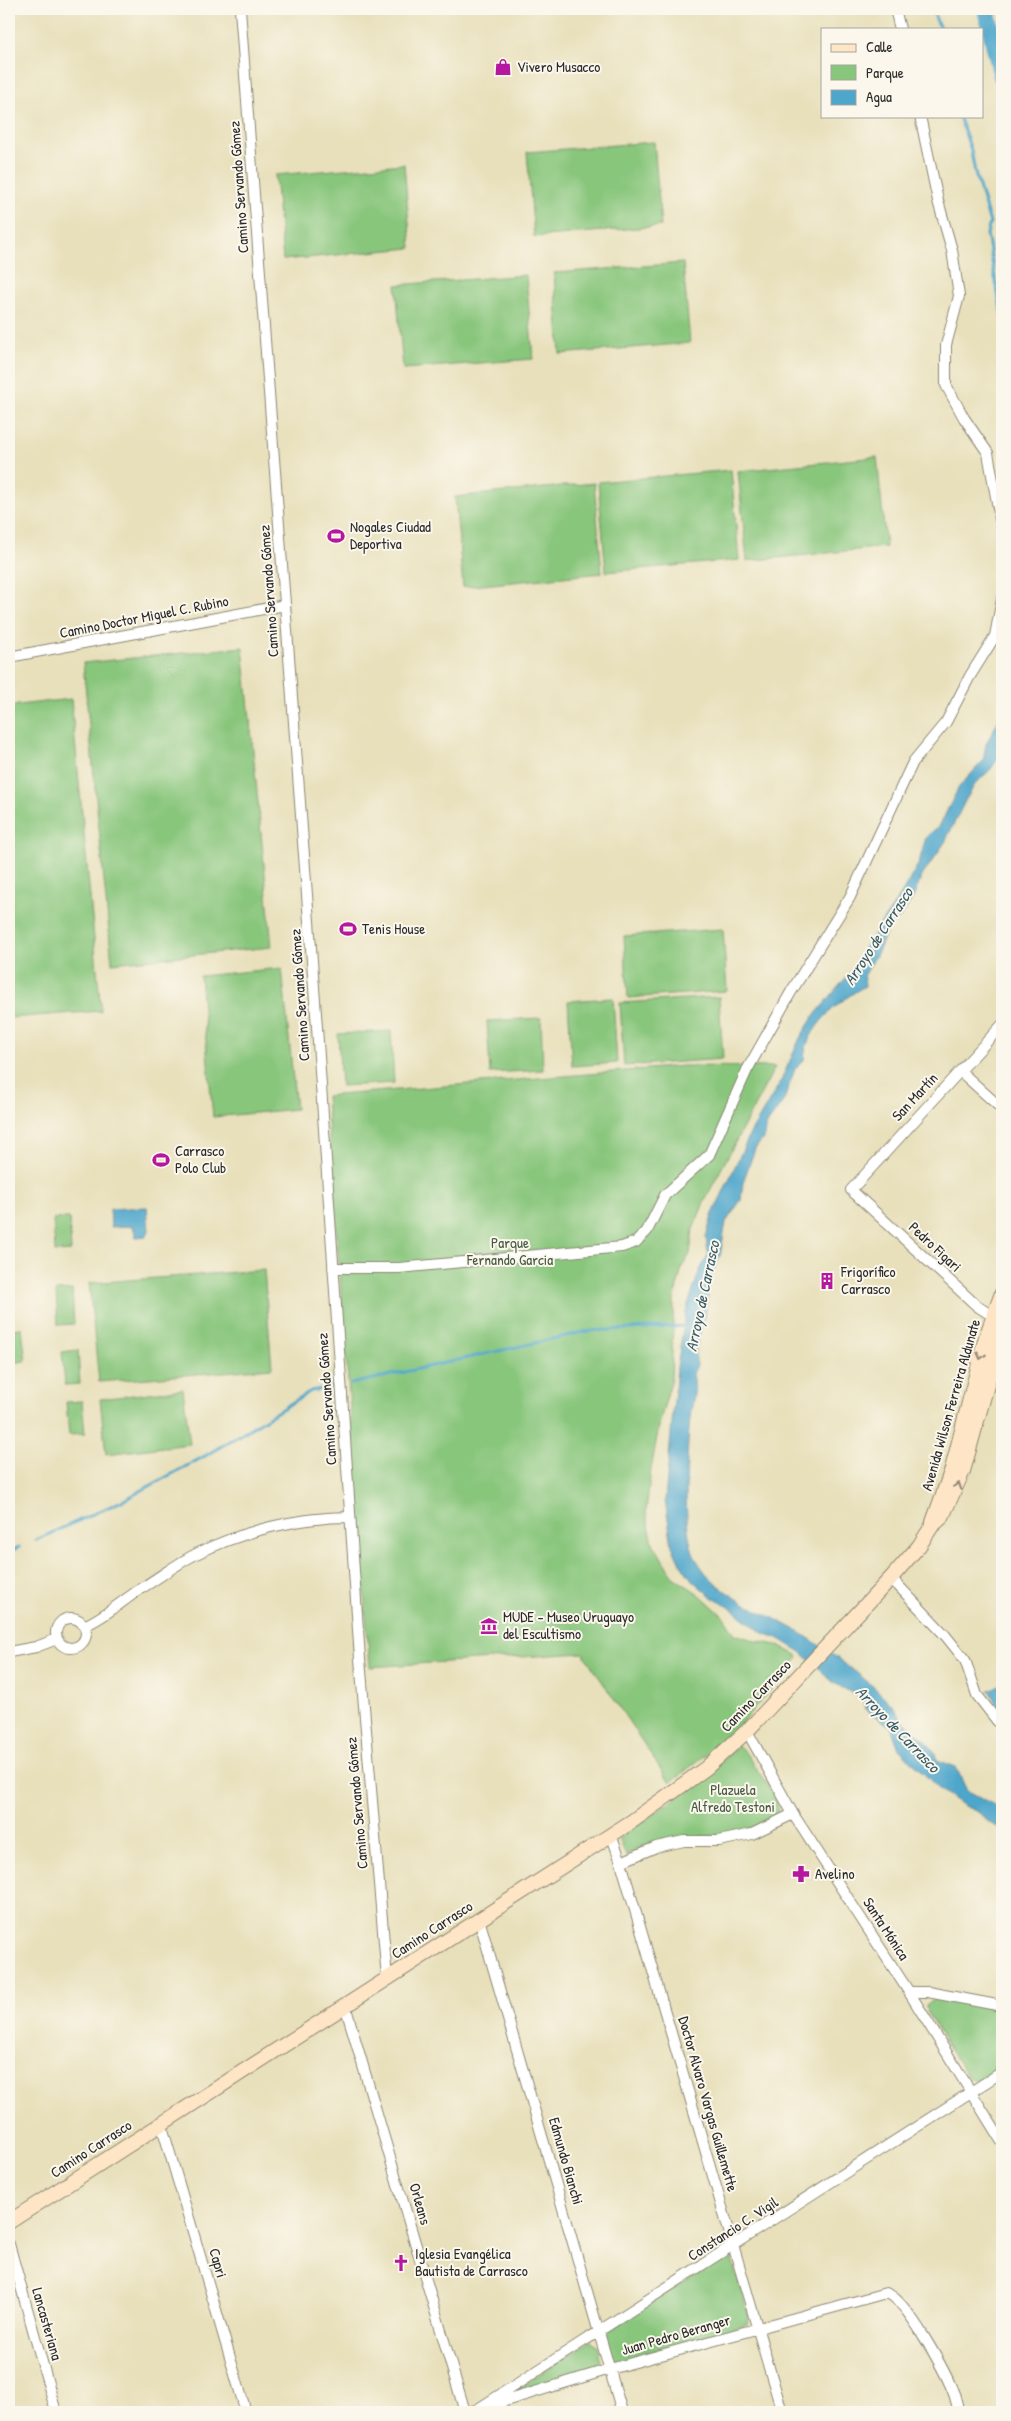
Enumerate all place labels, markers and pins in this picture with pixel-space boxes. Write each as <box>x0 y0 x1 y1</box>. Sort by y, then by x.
place label: Vivero Musacco <box>517 56 600 77</box>
shop icon: Vivero Musacco <box>493 57 513 77</box>
place label: Nogales Ciudad Deportiva <box>350 516 431 554</box>
sports icon: Nogales Ciudad Deportiva <box>326 526 346 546</box>
place label: Tenis House <box>362 918 425 939</box>
sports icon: Tenis House <box>338 919 358 939</box>
place label: Carrasco Polo Club <box>175 1140 226 1178</box>
sports icon: Carrasco Polo Club <box>151 1150 171 1170</box>
place label: Frigorífico Carrasco <box>840 1261 895 1299</box>
building icon: Frigorífico Carrasco <box>817 1271 837 1291</box>
place label: MUDE - Museo Uruguayo del Escultismo <box>503 1606 634 1644</box>
museum icon: MUDE - Museo Uruguayo del Escultismo <box>479 1616 499 1636</box>
place label: Avelino <box>815 1863 854 1884</box>
pharmacy icon: Avelino <box>791 1864 811 1884</box>
place label: Iglesia Evangélica Bautista de Carrasco <box>415 2243 528 2281</box>
church icon: Iglesia Evangélica Bautista de Carrasco <box>391 2253 411 2273</box>

